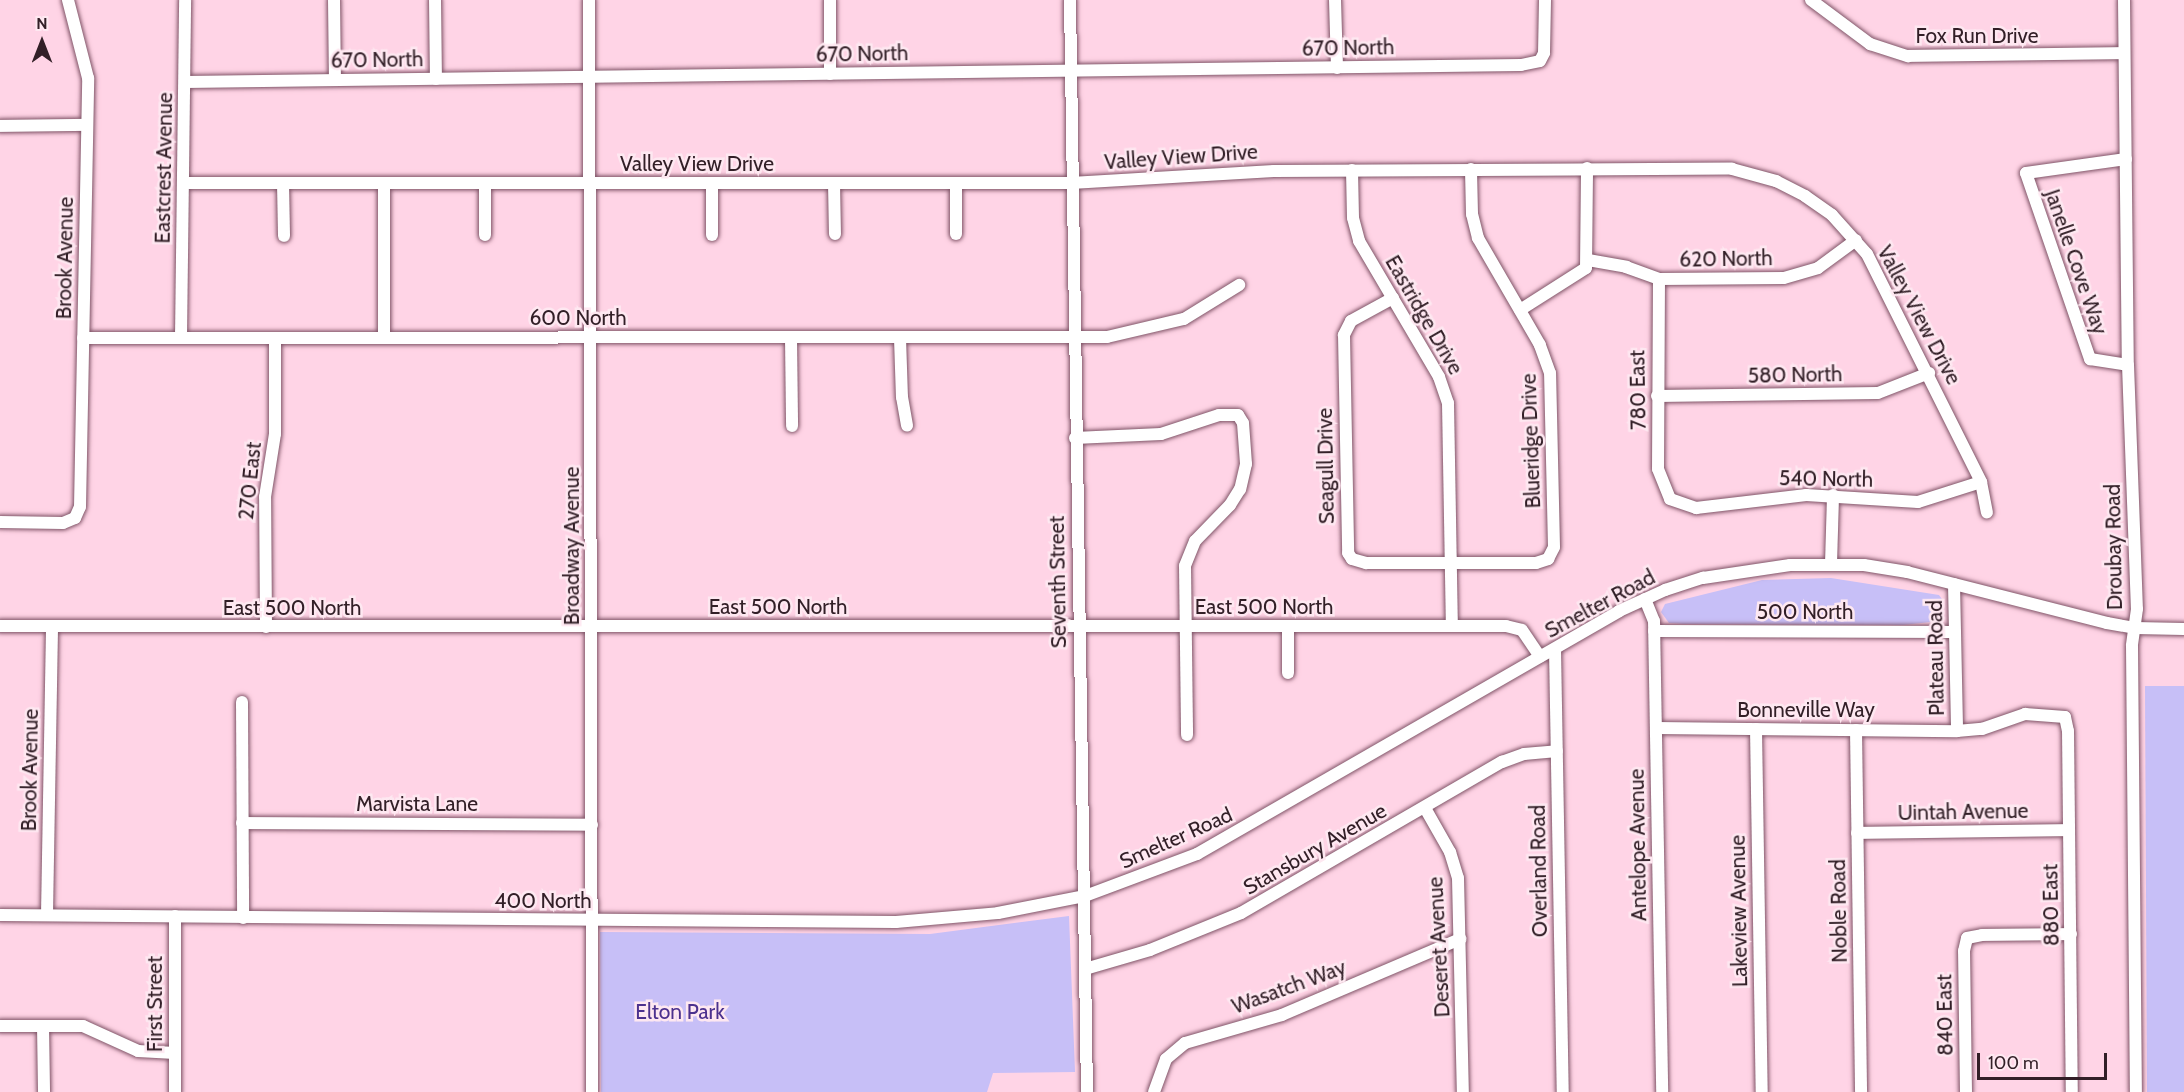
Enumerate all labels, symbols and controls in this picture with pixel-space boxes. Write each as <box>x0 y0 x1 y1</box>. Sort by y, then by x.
north arrow <box>12 12 72 72</box>
text: N <box>36 14 48 33</box>
street label: Fox Run Drive <box>1916 23 2038 49</box>
street label: 670 North <box>1301 35 1395 61</box>
street label: 670 North <box>815 41 909 67</box>
street label: 670 North <box>330 47 424 73</box>
street label: Eastcrest Avenue <box>150 92 178 244</box>
street label: Valley View Drive <box>1103 139 1259 175</box>
street label: Valley View Drive <box>620 151 774 177</box>
street label: Janelle Cove Way <box>2039 186 2113 338</box>
street label: Brook Avenue <box>51 196 79 320</box>
street label: Valley View Drive <box>1872 241 1966 389</box>
street label: 620 North <box>1679 246 1773 272</box>
street label: Eastridge Drive <box>1380 251 1468 379</box>
street label: 600 North <box>529 305 627 331</box>
street label: 780 East <box>1625 350 1651 430</box>
street label: 580 North <box>1747 362 1843 388</box>
street label: Blueridge Drive <box>1516 373 1546 509</box>
street label: Seagull Drive <box>1312 408 1340 524</box>
street label: 270 East <box>233 441 267 521</box>
street label: 540 North <box>1779 466 1873 492</box>
street label: Broadway Avenue <box>559 467 585 625</box>
street label: Droubay Road <box>2100 484 2128 610</box>
street label: Seventh Street <box>1044 516 1072 648</box>
street label: Smelter Road <box>1541 565 1659 643</box>
street label: East 500 North <box>709 594 847 620</box>
street label: East 500 North <box>1195 594 1333 620</box>
street label: East 500 North <box>223 595 361 621</box>
street label: 500 North <box>1757 599 1853 625</box>
street label: Plateau Road <box>1922 600 1950 716</box>
street label: Bonneville Way <box>1737 697 1875 723</box>
street label: Brook Avenue <box>16 708 44 832</box>
street label: Antelope Avenue <box>1624 769 1652 921</box>
street label: Marvista Lane <box>356 791 478 817</box>
street label: Stansbury Avenue <box>1239 798 1391 900</box>
street label: Uintah Avenue <box>1897 798 2029 826</box>
street label: Smelter Road <box>1116 802 1236 874</box>
street label: Overland Road <box>1525 805 1553 937</box>
street label: Lakeview Avenue <box>1725 835 1753 987</box>
street label: Noble Road <box>1825 859 1853 963</box>
street label: 880 East <box>2038 864 2064 946</box>
street label: Deseret Avenue <box>1423 876 1455 1018</box>
street label: 400 North <box>494 888 592 914</box>
street label: Wasatch Way <box>1228 955 1350 1019</box>
street label: First Street <box>142 956 168 1052</box>
street label: 840 East <box>1932 974 1958 1056</box>
park label: Elton Park <box>635 999 725 1025</box>
scale bar <box>1980 1041 2110 1079</box>
text: 100 m <box>1988 1052 2039 1074</box>

